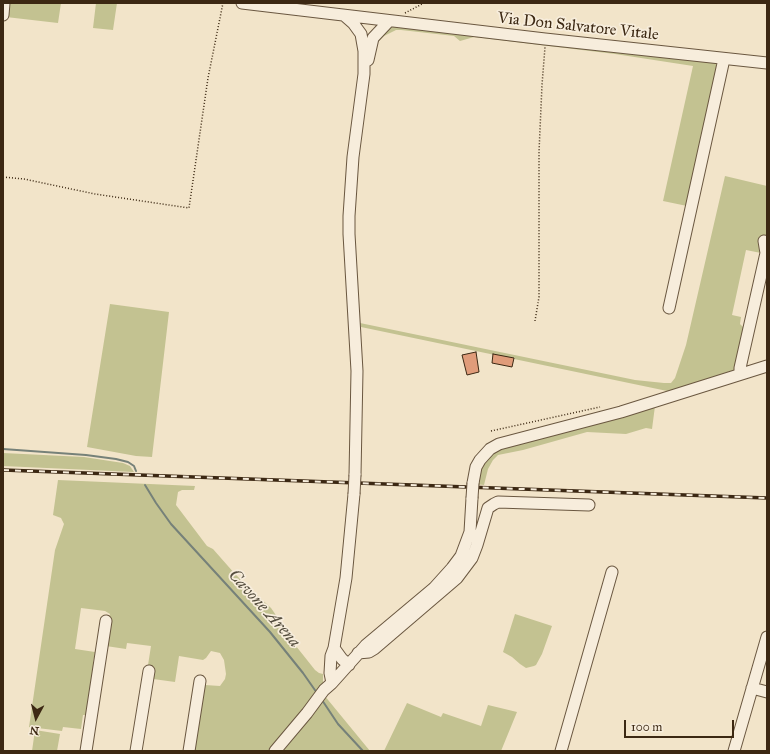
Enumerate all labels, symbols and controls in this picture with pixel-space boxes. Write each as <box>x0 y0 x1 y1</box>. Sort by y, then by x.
street label: Via Don Salvatore Vitale <box>497 9 659 45</box>
water label: Cavone Arena <box>224 566 304 652</box>
north arrow <box>16 698 56 738</box>
scale bar <box>626 712 736 738</box>
text: 100 m <box>631 720 662 734</box>
text: N <box>29 723 40 737</box>

